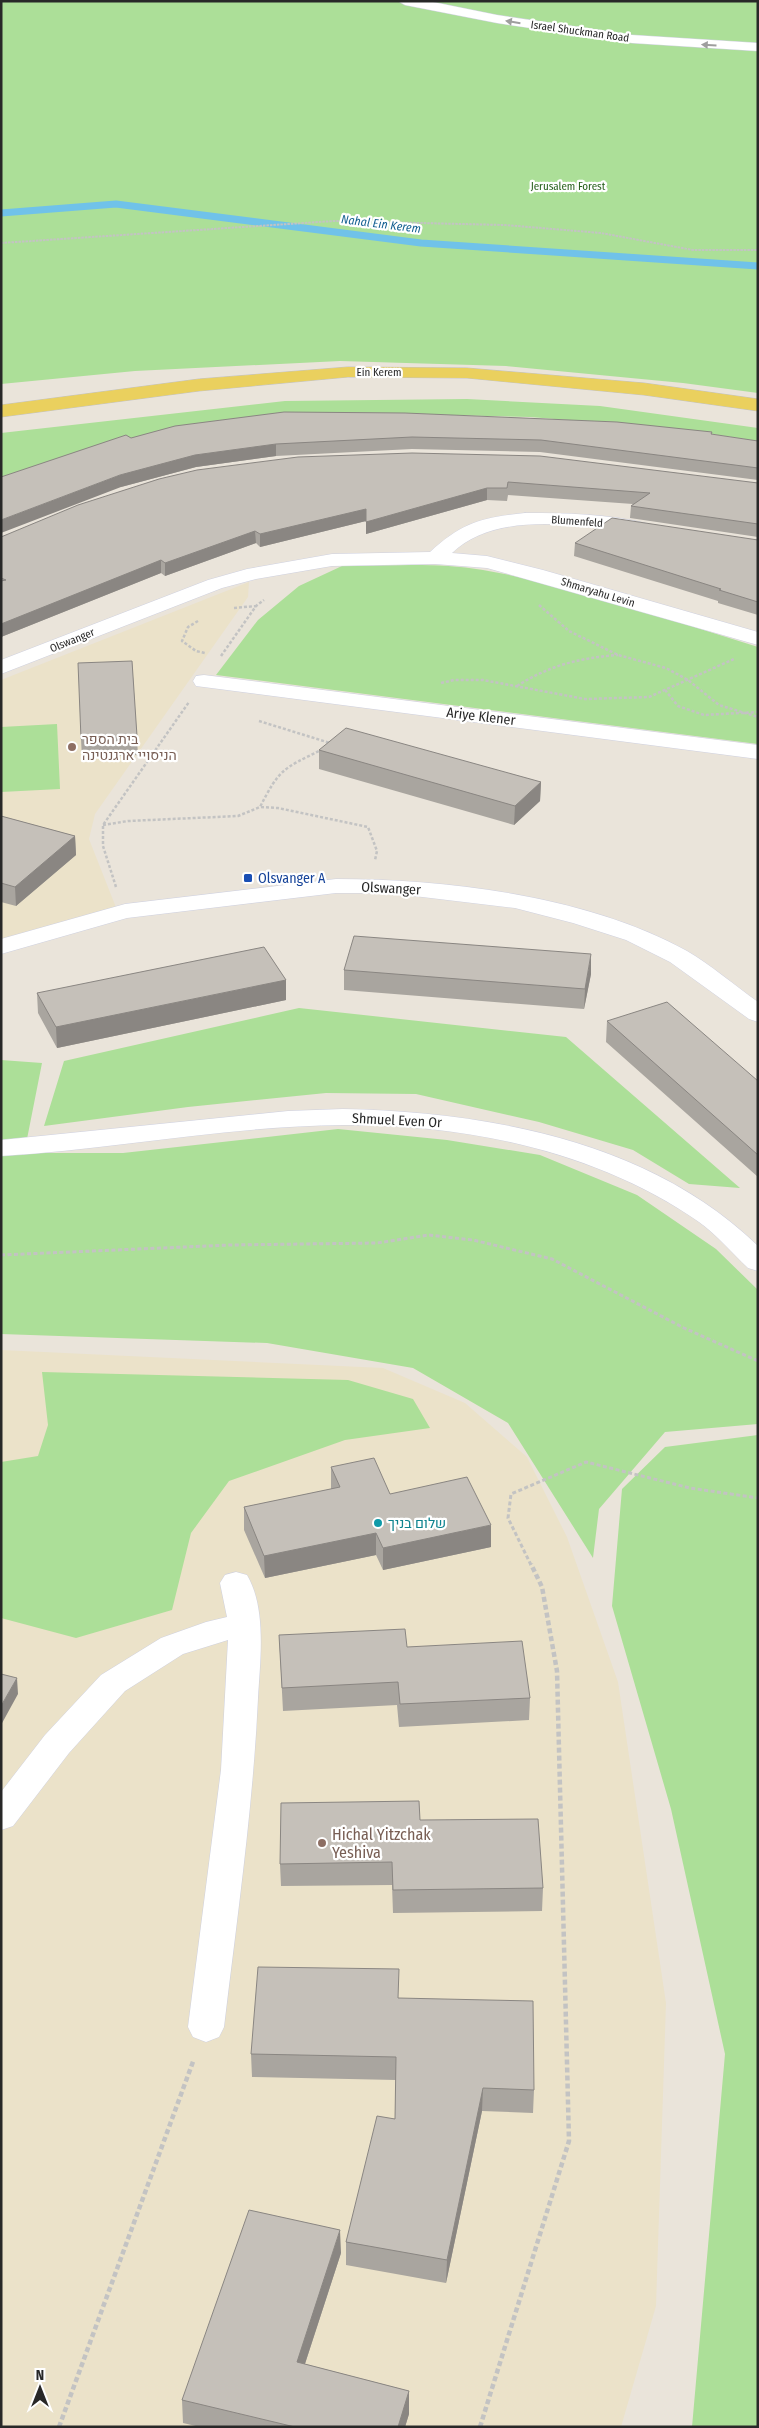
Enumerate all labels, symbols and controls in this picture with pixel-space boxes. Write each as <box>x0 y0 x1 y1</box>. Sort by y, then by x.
one-way arrow <box>505 18 521 26</box>
street label: Israel Shuckman Road <box>530 18 630 45</box>
one-way arrow <box>701 40 717 48</box>
park label: Jerusalem Forest <box>531 180 606 193</box>
water label: Nahal Ein Kerem <box>340 212 422 236</box>
street label: Ein Kerem <box>357 366 401 379</box>
street label: Blumenfeld <box>551 513 603 530</box>
street label: Shmaryahu Levin <box>559 575 636 610</box>
street label: Olswanger <box>48 626 97 655</box>
street label: Ariye Klener <box>446 704 516 729</box>
place label: בית הספר הניסויי ארגנטינה <box>82 731 177 764</box>
marker: בית הספר הניסויי ארגנטינה <box>66 741 78 753</box>
place label: Olsvanger A <box>258 870 326 887</box>
marker: Olsvanger A <box>242 872 254 884</box>
street label: Olswanger <box>361 878 421 899</box>
street label: Shmuel Even Or <box>352 1110 442 1131</box>
place label: שלום בניך <box>388 1515 446 1532</box>
marker: שלום בניך <box>372 1517 384 1529</box>
place label: Hichal Yitzchak Yeshiva <box>332 1825 431 1862</box>
marker: Hichal Yitzchak Yeshiva <box>316 1837 328 1849</box>
north arrow <box>15 2363 65 2413</box>
text: N <box>36 2367 44 2384</box>

